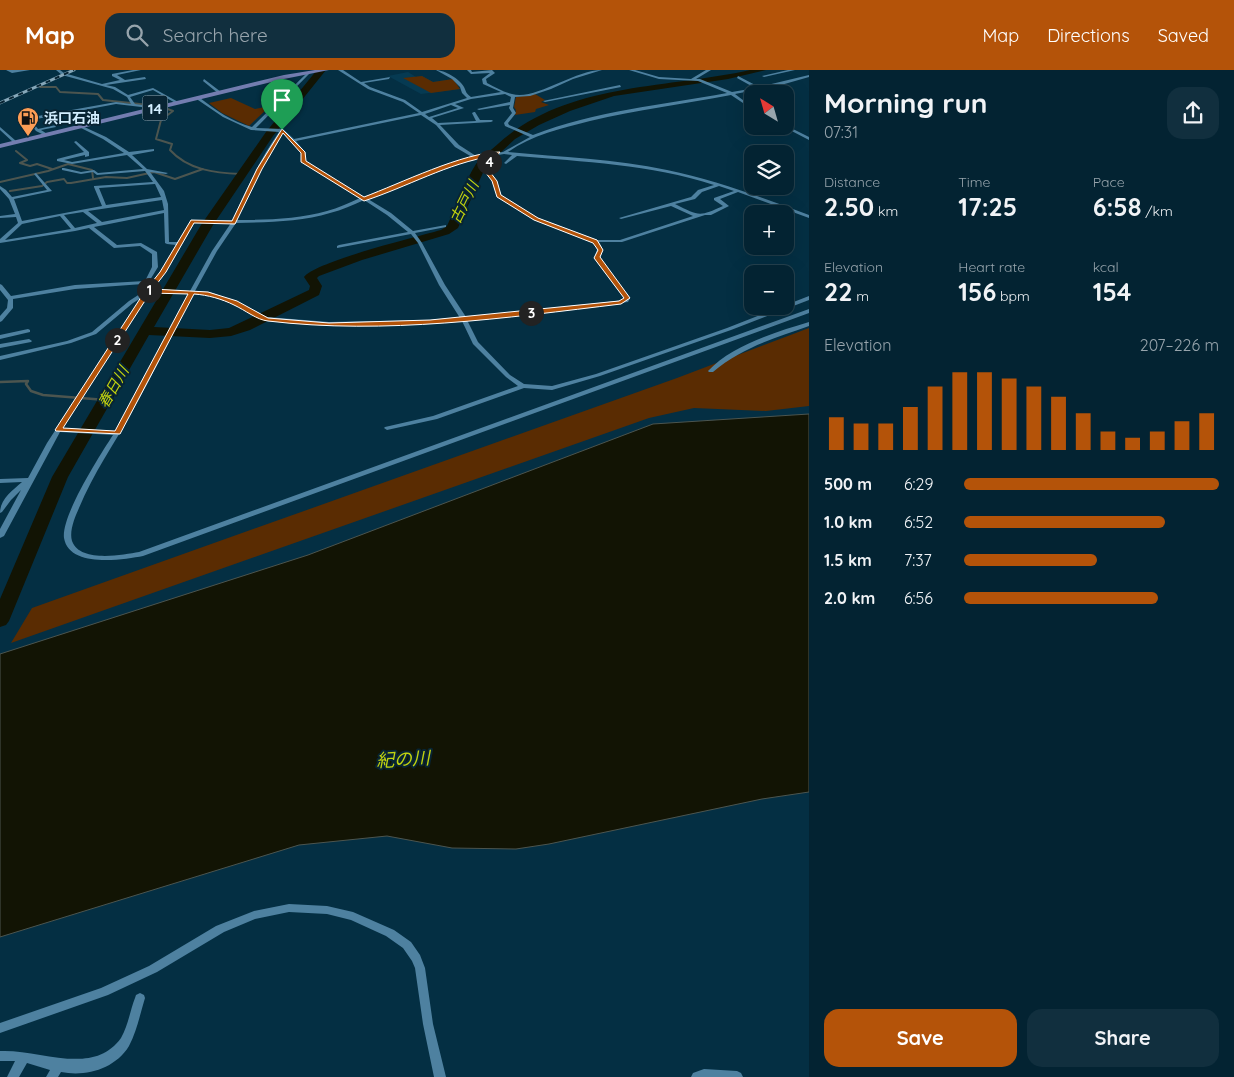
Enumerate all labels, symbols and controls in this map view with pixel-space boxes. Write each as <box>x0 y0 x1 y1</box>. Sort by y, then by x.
search box <box>105 13 455 58</box>
text: Map <box>25 20 75 50</box>
icon: search <box>123 21 151 49</box>
text: Search here <box>163 23 268 47</box>
text: Map <box>982 24 1019 47</box>
text: Directions <box>1047 24 1130 47</box>
text: Saved <box>1158 24 1209 47</box>
pin <box>261 79 303 130</box>
north arrow <box>744 85 794 135</box>
map controls <box>744 85 794 315</box>
text: Morning run <box>824 85 988 120</box>
icon: arrive <box>268 86 296 114</box>
button: share <box>1167 87 1219 139</box>
road number: 14 <box>142 96 168 120</box>
fuel station icon: 浜口石油 <box>16 106 40 137</box>
place label: 浜口石油 <box>44 109 100 127</box>
text: 07:31 <box>824 122 858 142</box>
button: layers <box>744 145 794 195</box>
pin: 4 <box>476 150 502 174</box>
text: 4 <box>485 153 494 171</box>
text: Distance <box>824 173 880 191</box>
text: Time <box>958 173 990 191</box>
text: Pace <box>1093 173 1125 191</box>
water label: 古戸川 <box>446 176 483 226</box>
text: 2.50 <box>824 191 874 222</box>
text: 17:25 <box>958 191 1017 222</box>
text: 6:58 <box>1093 191 1141 222</box>
text: km <box>874 202 898 220</box>
text: /km <box>1141 202 1173 220</box>
button: + <box>744 205 794 255</box>
text: Elevation <box>824 258 883 276</box>
text: Heart rate <box>958 258 1025 276</box>
text: kcal <box>1093 258 1119 276</box>
button: − <box>744 265 794 315</box>
text: 22 <box>824 276 852 307</box>
text: 156 <box>958 276 996 307</box>
text: 154 <box>1093 276 1131 307</box>
pin: 1 <box>136 278 162 302</box>
text: 1 <box>147 281 152 299</box>
text: m <box>852 287 869 305</box>
text: bpm <box>996 287 1030 305</box>
pin: 3 <box>518 300 544 326</box>
text: 3 <box>528 304 535 322</box>
pin: 2 <box>104 328 130 352</box>
text: 2 <box>114 331 121 349</box>
text: Elevation <box>824 335 891 355</box>
text: 207–226 m <box>1140 335 1219 355</box>
water label: 春日川 <box>94 361 133 411</box>
text: 500 m <box>824 474 872 494</box>
text: 6:29 <box>904 474 933 494</box>
text: 1.0 km <box>824 512 872 532</box>
text: 6:52 <box>904 512 933 532</box>
text: 1.5 km <box>824 550 872 570</box>
text: 7:37 <box>904 550 932 570</box>
text: 2.0 km <box>824 588 875 608</box>
text: 6:56 <box>904 588 933 608</box>
water label: 紀の川 <box>375 746 433 772</box>
button: Save <box>824 1009 1017 1067</box>
button: Share <box>1027 1009 1219 1067</box>

